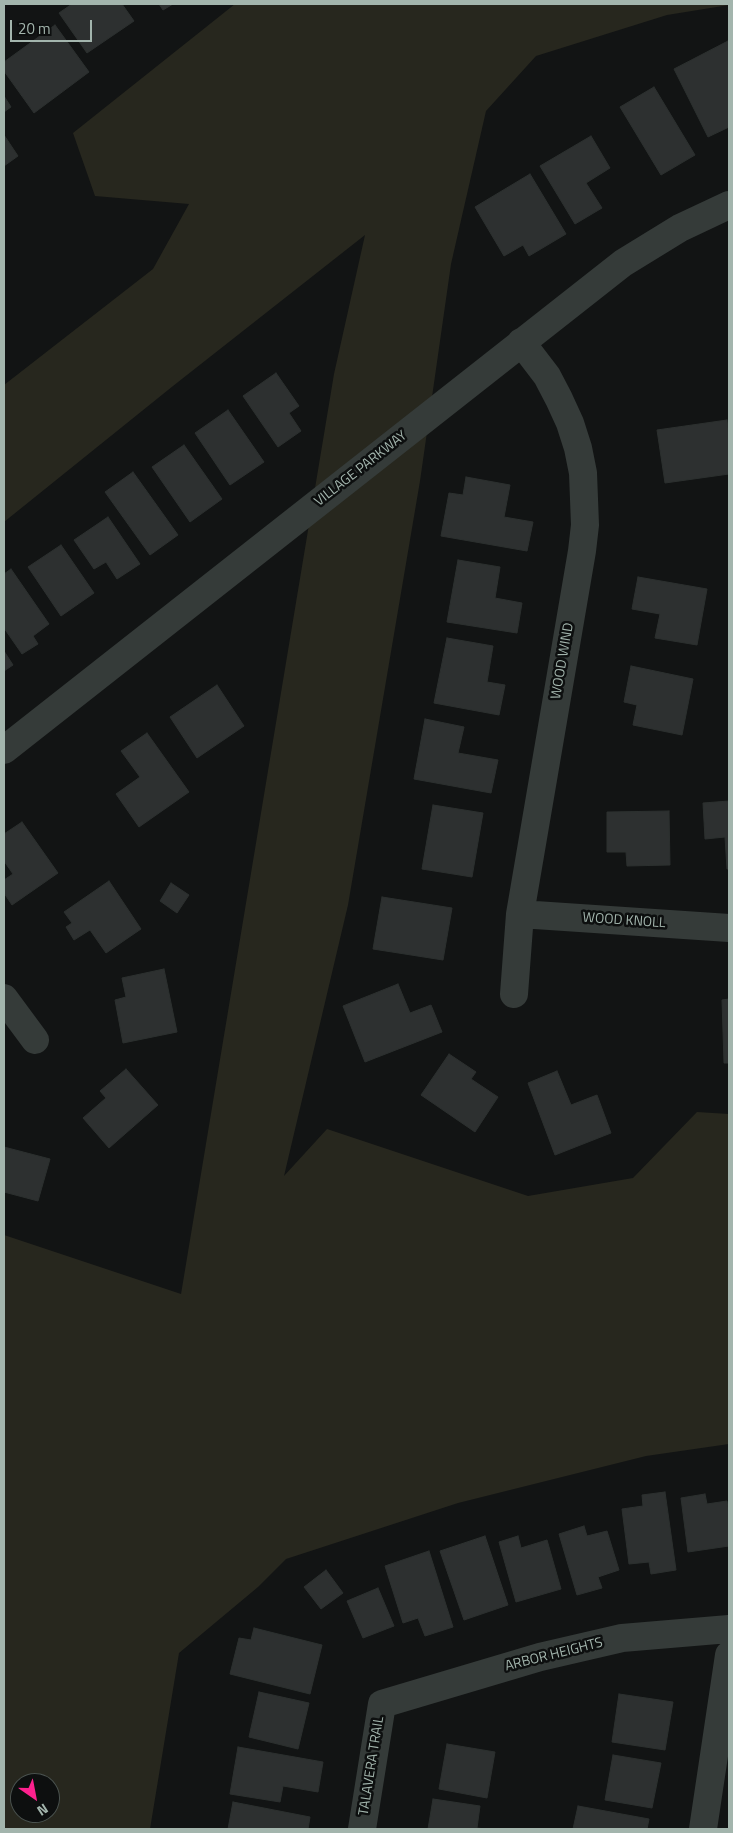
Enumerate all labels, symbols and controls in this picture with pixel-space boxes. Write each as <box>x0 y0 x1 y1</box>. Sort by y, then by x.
scale bar <box>12 10 95 42</box>
text: 20 m <box>18 17 51 40</box>
street label: VILLAGE PARKWAY <box>311 428 411 510</box>
street label: WOOD WIND <box>548 621 578 701</box>
street label: WOOD KNOLL <box>582 910 666 932</box>
street label: ARBOR HEIGHTS <box>503 1635 605 1675</box>
street label: TALAVERA TRAIL <box>356 1715 388 1817</box>
north arrow <box>10 1773 60 1823</box>
text: N <box>33 1799 53 1822</box>

